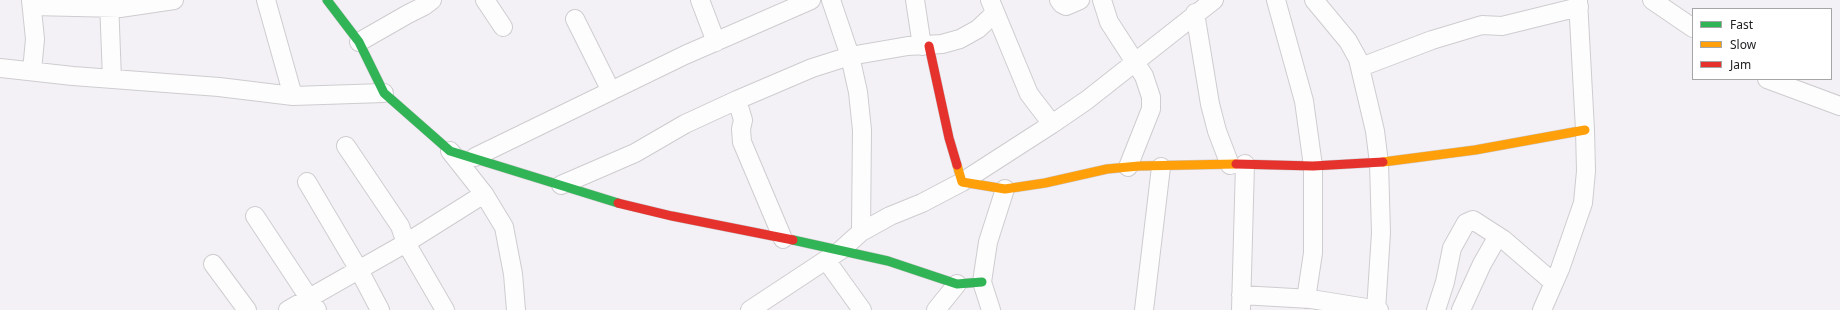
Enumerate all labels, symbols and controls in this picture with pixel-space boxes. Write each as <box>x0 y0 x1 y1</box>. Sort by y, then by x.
legend <box>1692 8 1832 80</box>
text: Fast <box>1730 16 1753 33</box>
text: Slow <box>1730 36 1756 53</box>
text: Jam <box>1730 56 1751 73</box>

